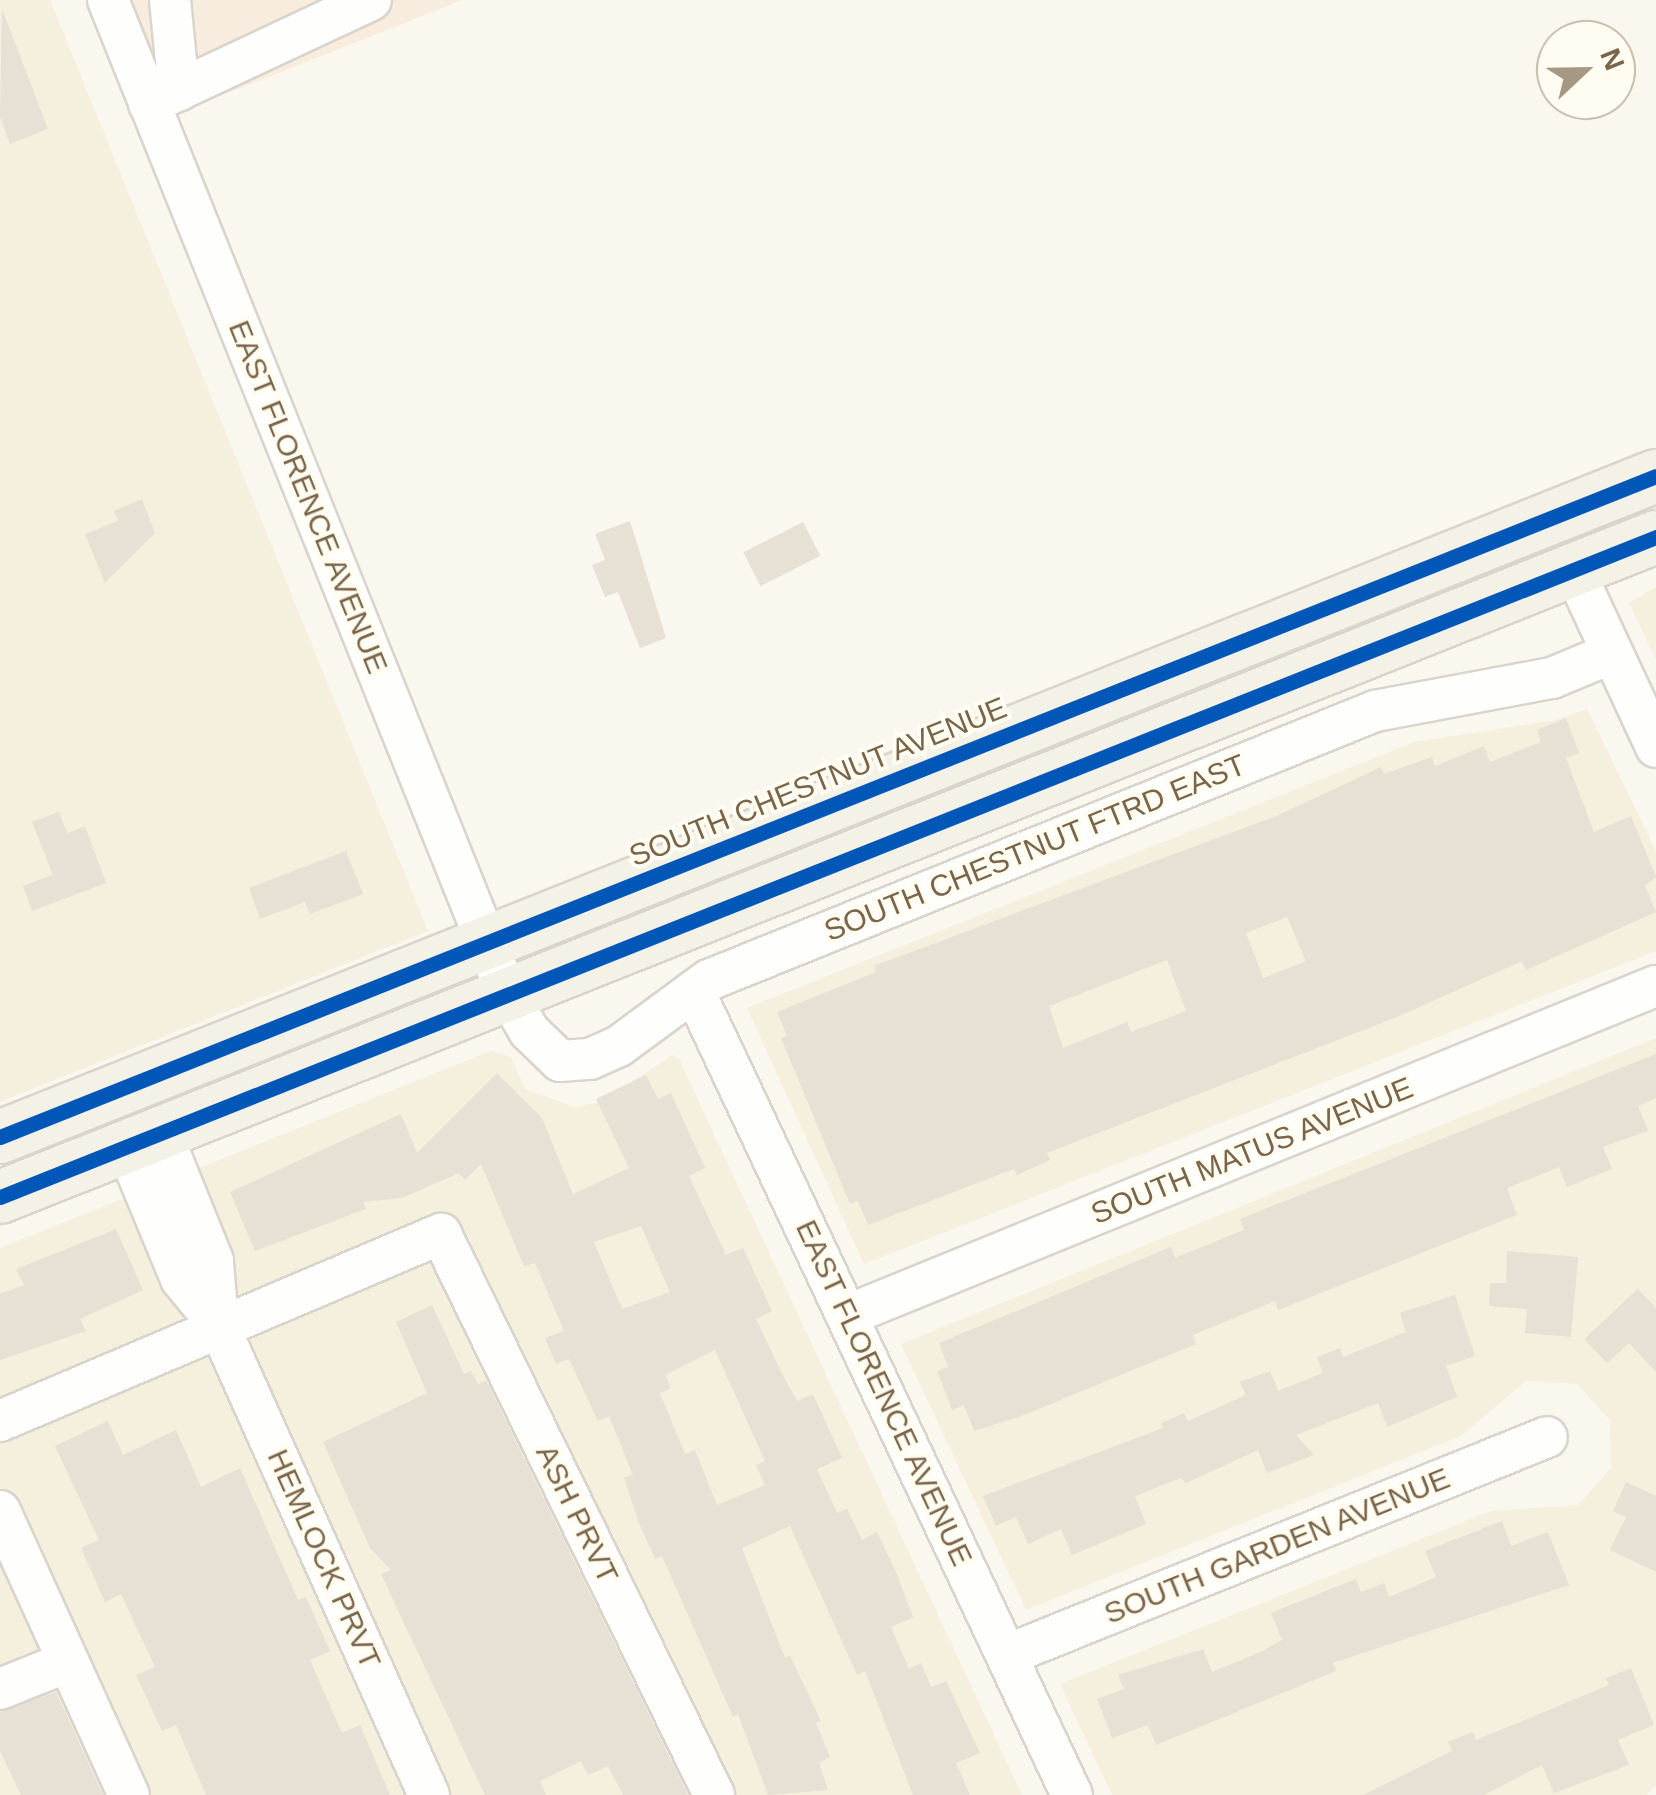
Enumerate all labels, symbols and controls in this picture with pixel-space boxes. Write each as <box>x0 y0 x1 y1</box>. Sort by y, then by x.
north arrow <box>1536 20 1636 120</box>
text: N <box>1594 44 1631 75</box>
street label: EAST FLORENCE AVENUE <box>220 314 396 680</box>
street label: SOUTH CHESTNUT AVENUE <box>623 689 1013 875</box>
street label: SOUTH CHESTNUT FTRD EAST <box>819 747 1251 949</box>
street label: SOUTH MATUS AVENUE <box>1085 1070 1419 1232</box>
street label: EAST FLORENCE AVENUE <box>787 1213 981 1573</box>
street label: ASH PRVT <box>528 1439 626 1589</box>
street label: HEMLOCK PRVT <box>260 1444 388 1674</box>
street label: SOUTH GARDEN AVENUE <box>1098 1460 1456 1632</box>

